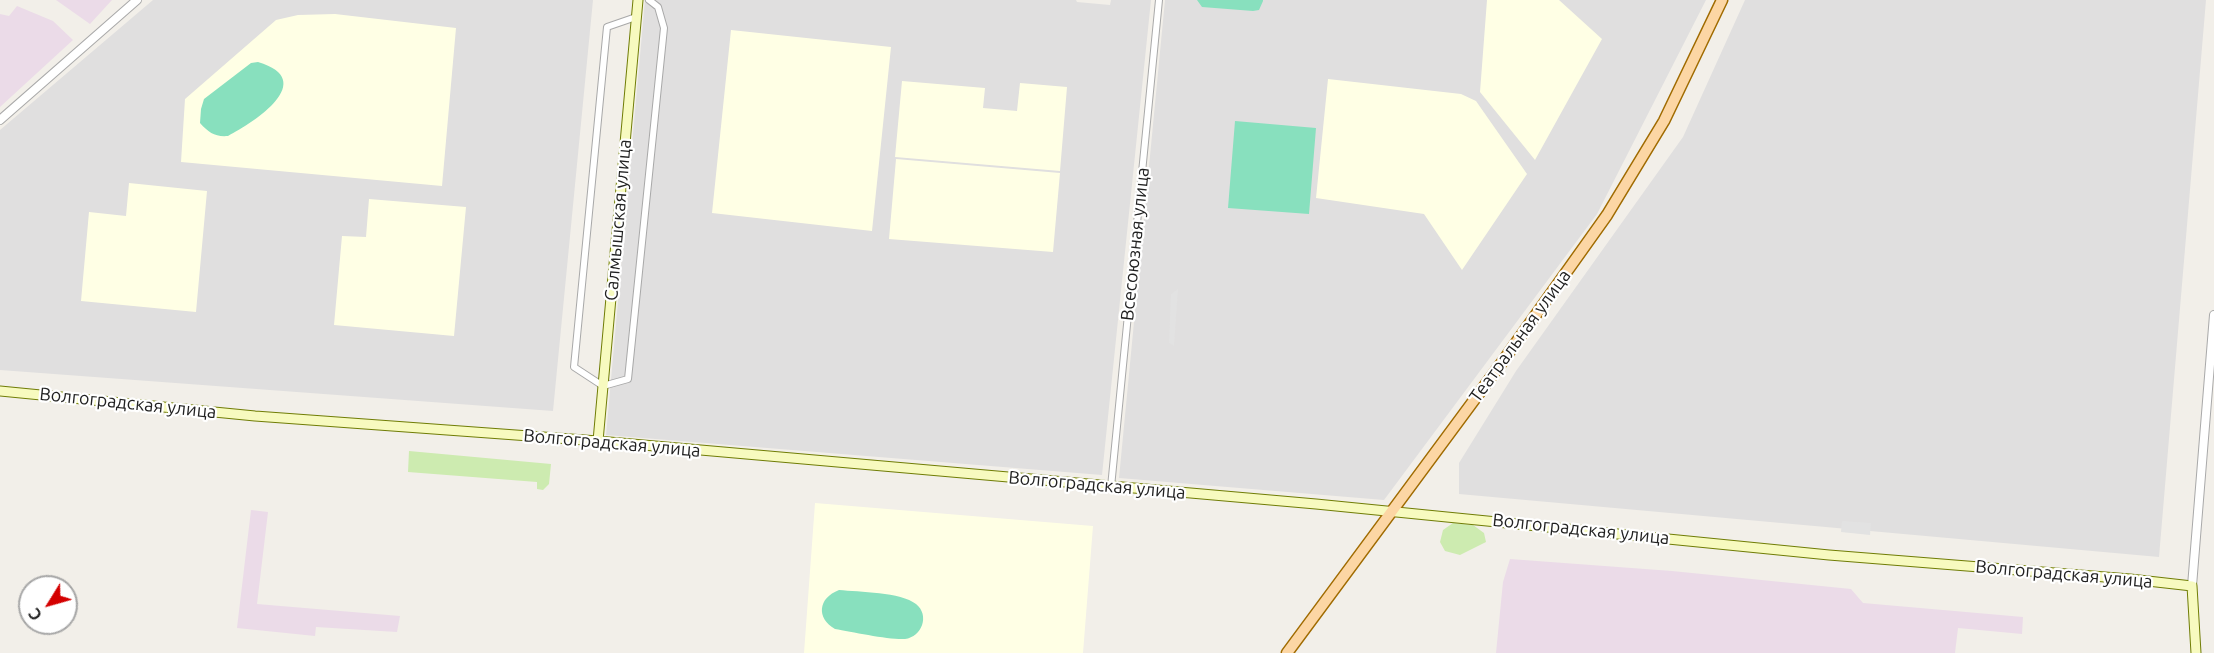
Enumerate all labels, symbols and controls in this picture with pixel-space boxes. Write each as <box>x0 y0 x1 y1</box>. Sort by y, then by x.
street label: Салмышская улица <box>600 138 636 302</box>
street label: Всесоюзная улица <box>1116 166 1154 322</box>
street label: Театральная улица <box>1465 265 1575 407</box>
street label: Волгоградская улица <box>38 383 218 423</box>
street label: Волгоградская улица <box>522 424 702 462</box>
street label: Волгоградская улица <box>1007 466 1187 504</box>
street label: Волгоградская улица <box>1491 509 1671 549</box>
street label: Волгоградская улица <box>1974 555 2154 593</box>
north arrow <box>18 575 78 635</box>
text: С <box>25 605 45 624</box>

